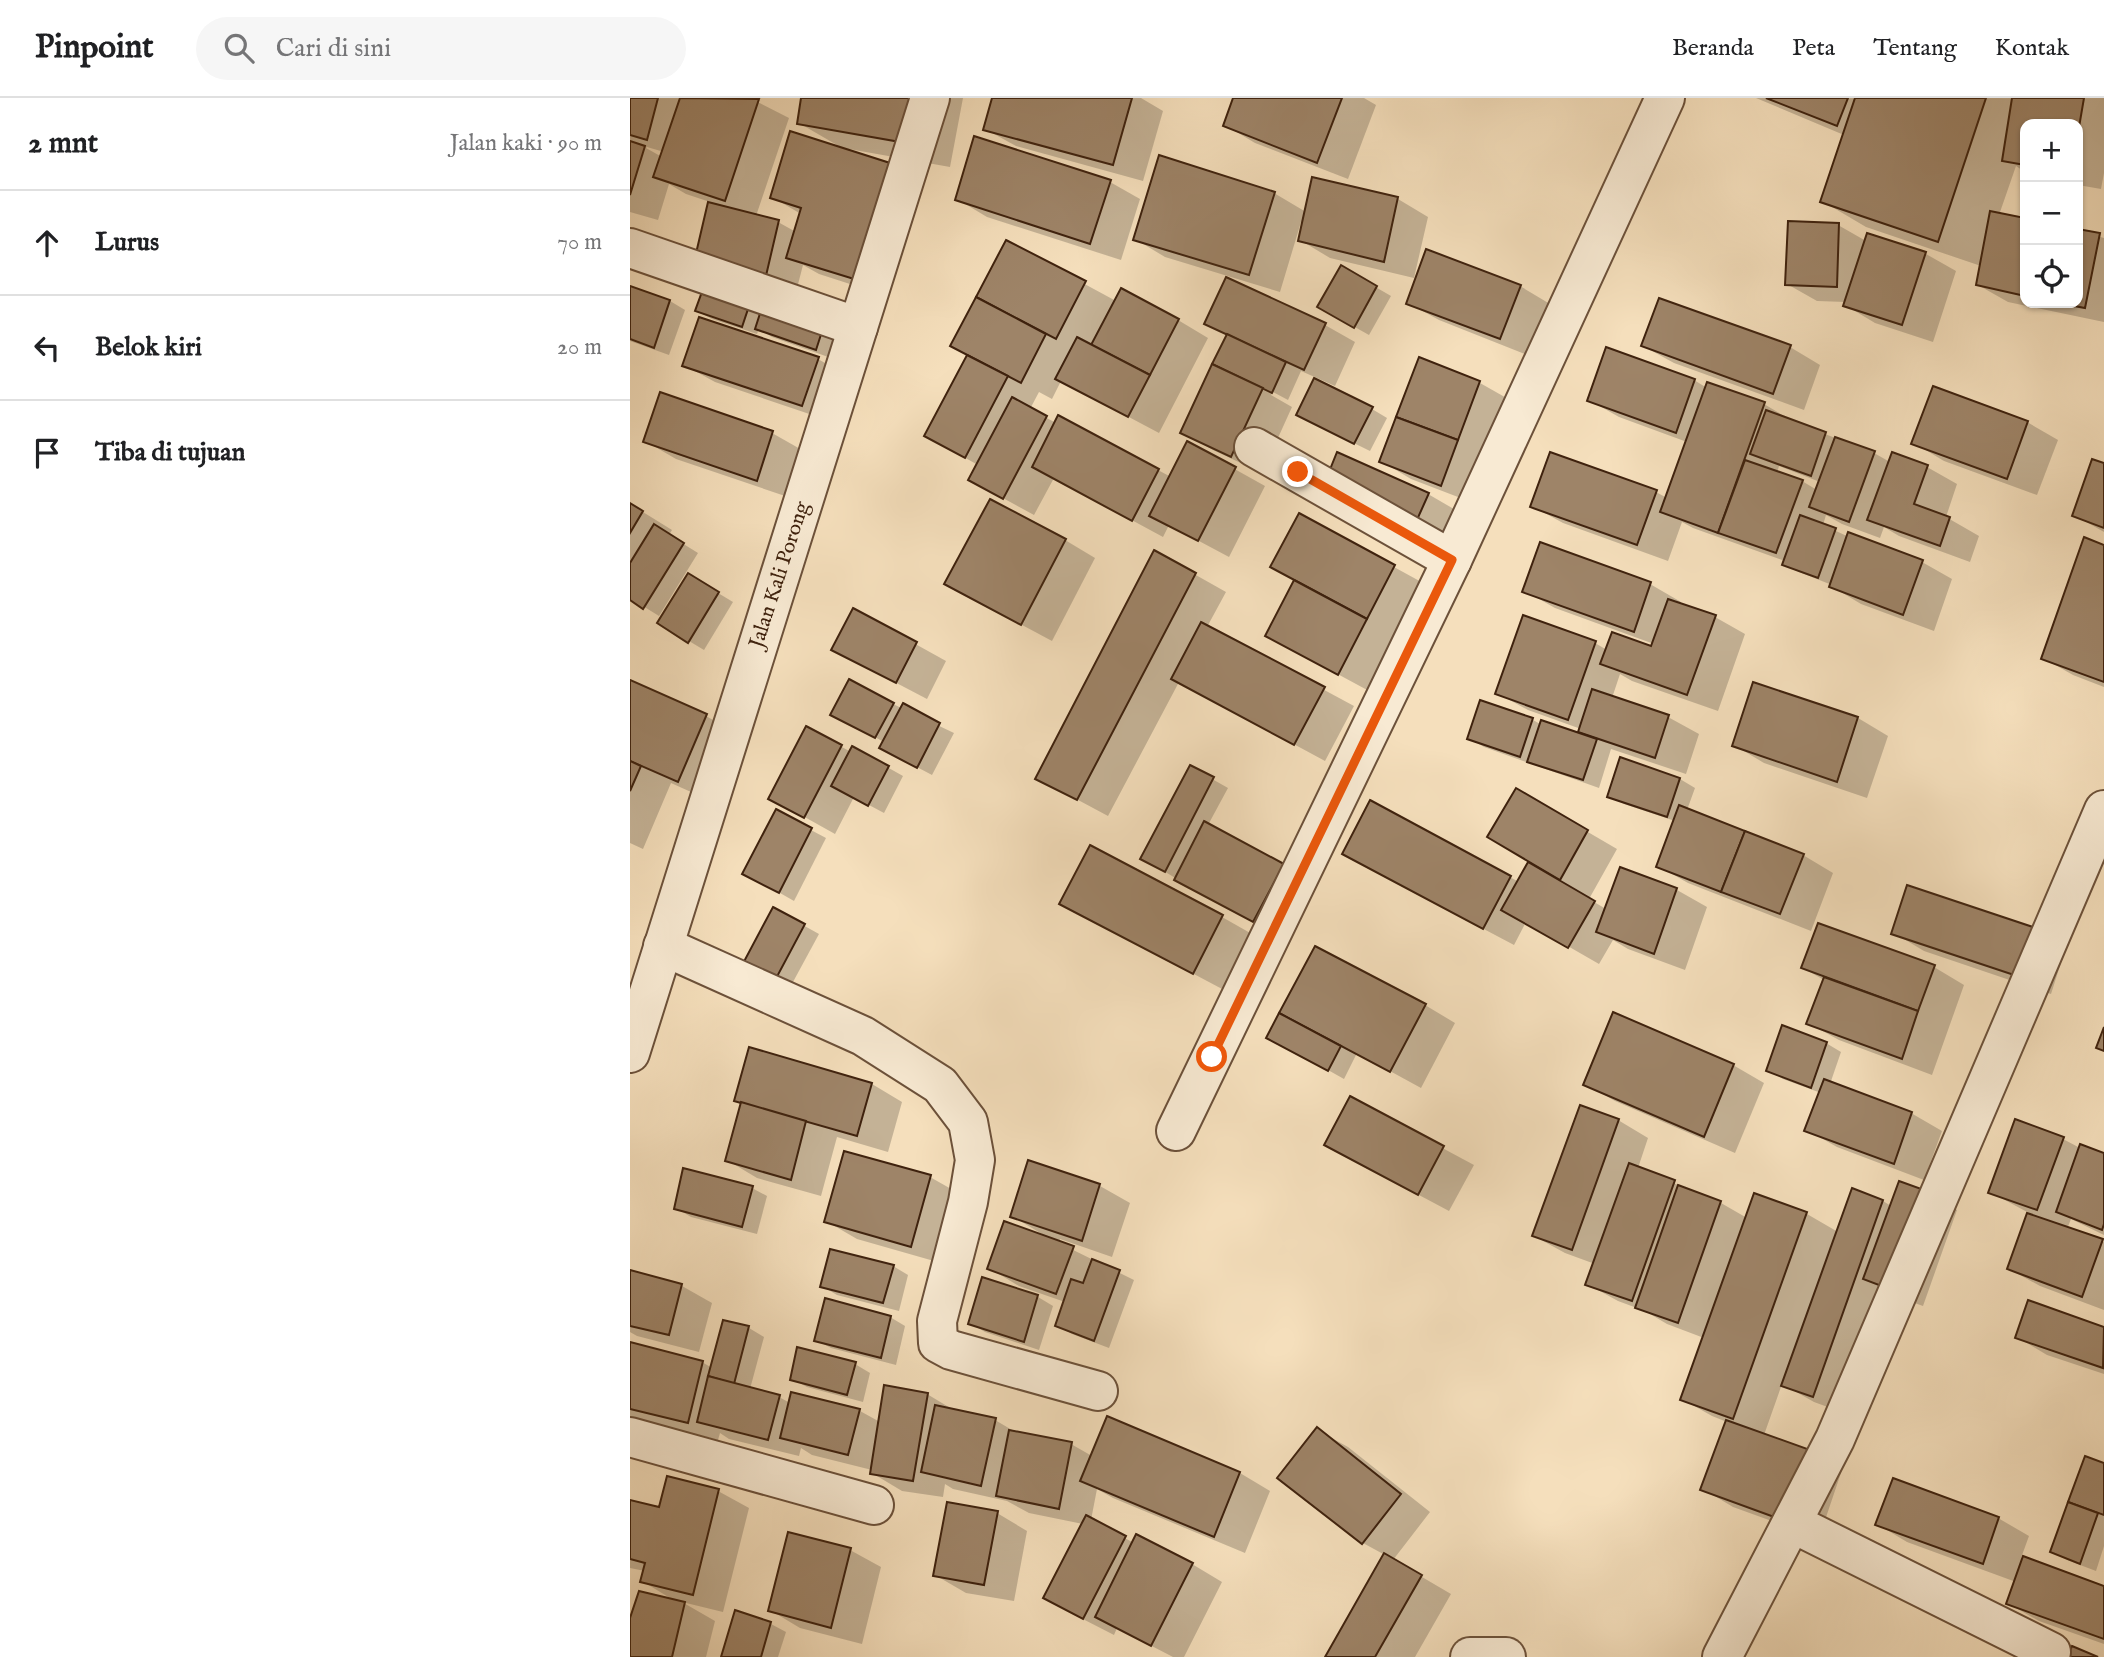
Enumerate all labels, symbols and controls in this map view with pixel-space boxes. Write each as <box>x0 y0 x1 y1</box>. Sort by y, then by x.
search box <box>196 17 686 80</box>
text: Pinpoint <box>35 27 154 69</box>
icon: search <box>220 29 258 67</box>
text: Cari di sini <box>276 32 391 65</box>
text: Beranda <box>1672 33 1754 64</box>
text: Peta <box>1792 33 1835 64</box>
text: Tentang <box>1873 33 1957 64</box>
text: Kontak <box>1995 33 2069 64</box>
map controls <box>2020 119 2083 308</box>
button: + <box>2020 119 2083 182</box>
text: 2 mnt <box>28 125 98 163</box>
text: Jalan kaki · 90 m <box>450 129 602 158</box>
button: − <box>2020 182 2083 245</box>
icon: ahead <box>28 224 66 262</box>
text: Lurus <box>95 226 159 259</box>
text: 70 m <box>557 228 602 257</box>
button: locate <box>2020 245 2083 308</box>
icon: left <box>28 329 66 367</box>
text: Belok kiri <box>95 331 202 364</box>
text: 20 m <box>557 333 602 362</box>
icon: arrive <box>28 434 66 472</box>
text: Tiba di tujuan <box>95 436 245 469</box>
route end <box>1282 456 1313 487</box>
street label: Jalan Kali Porong <box>743 498 817 654</box>
route start <box>1196 1041 1227 1072</box>

